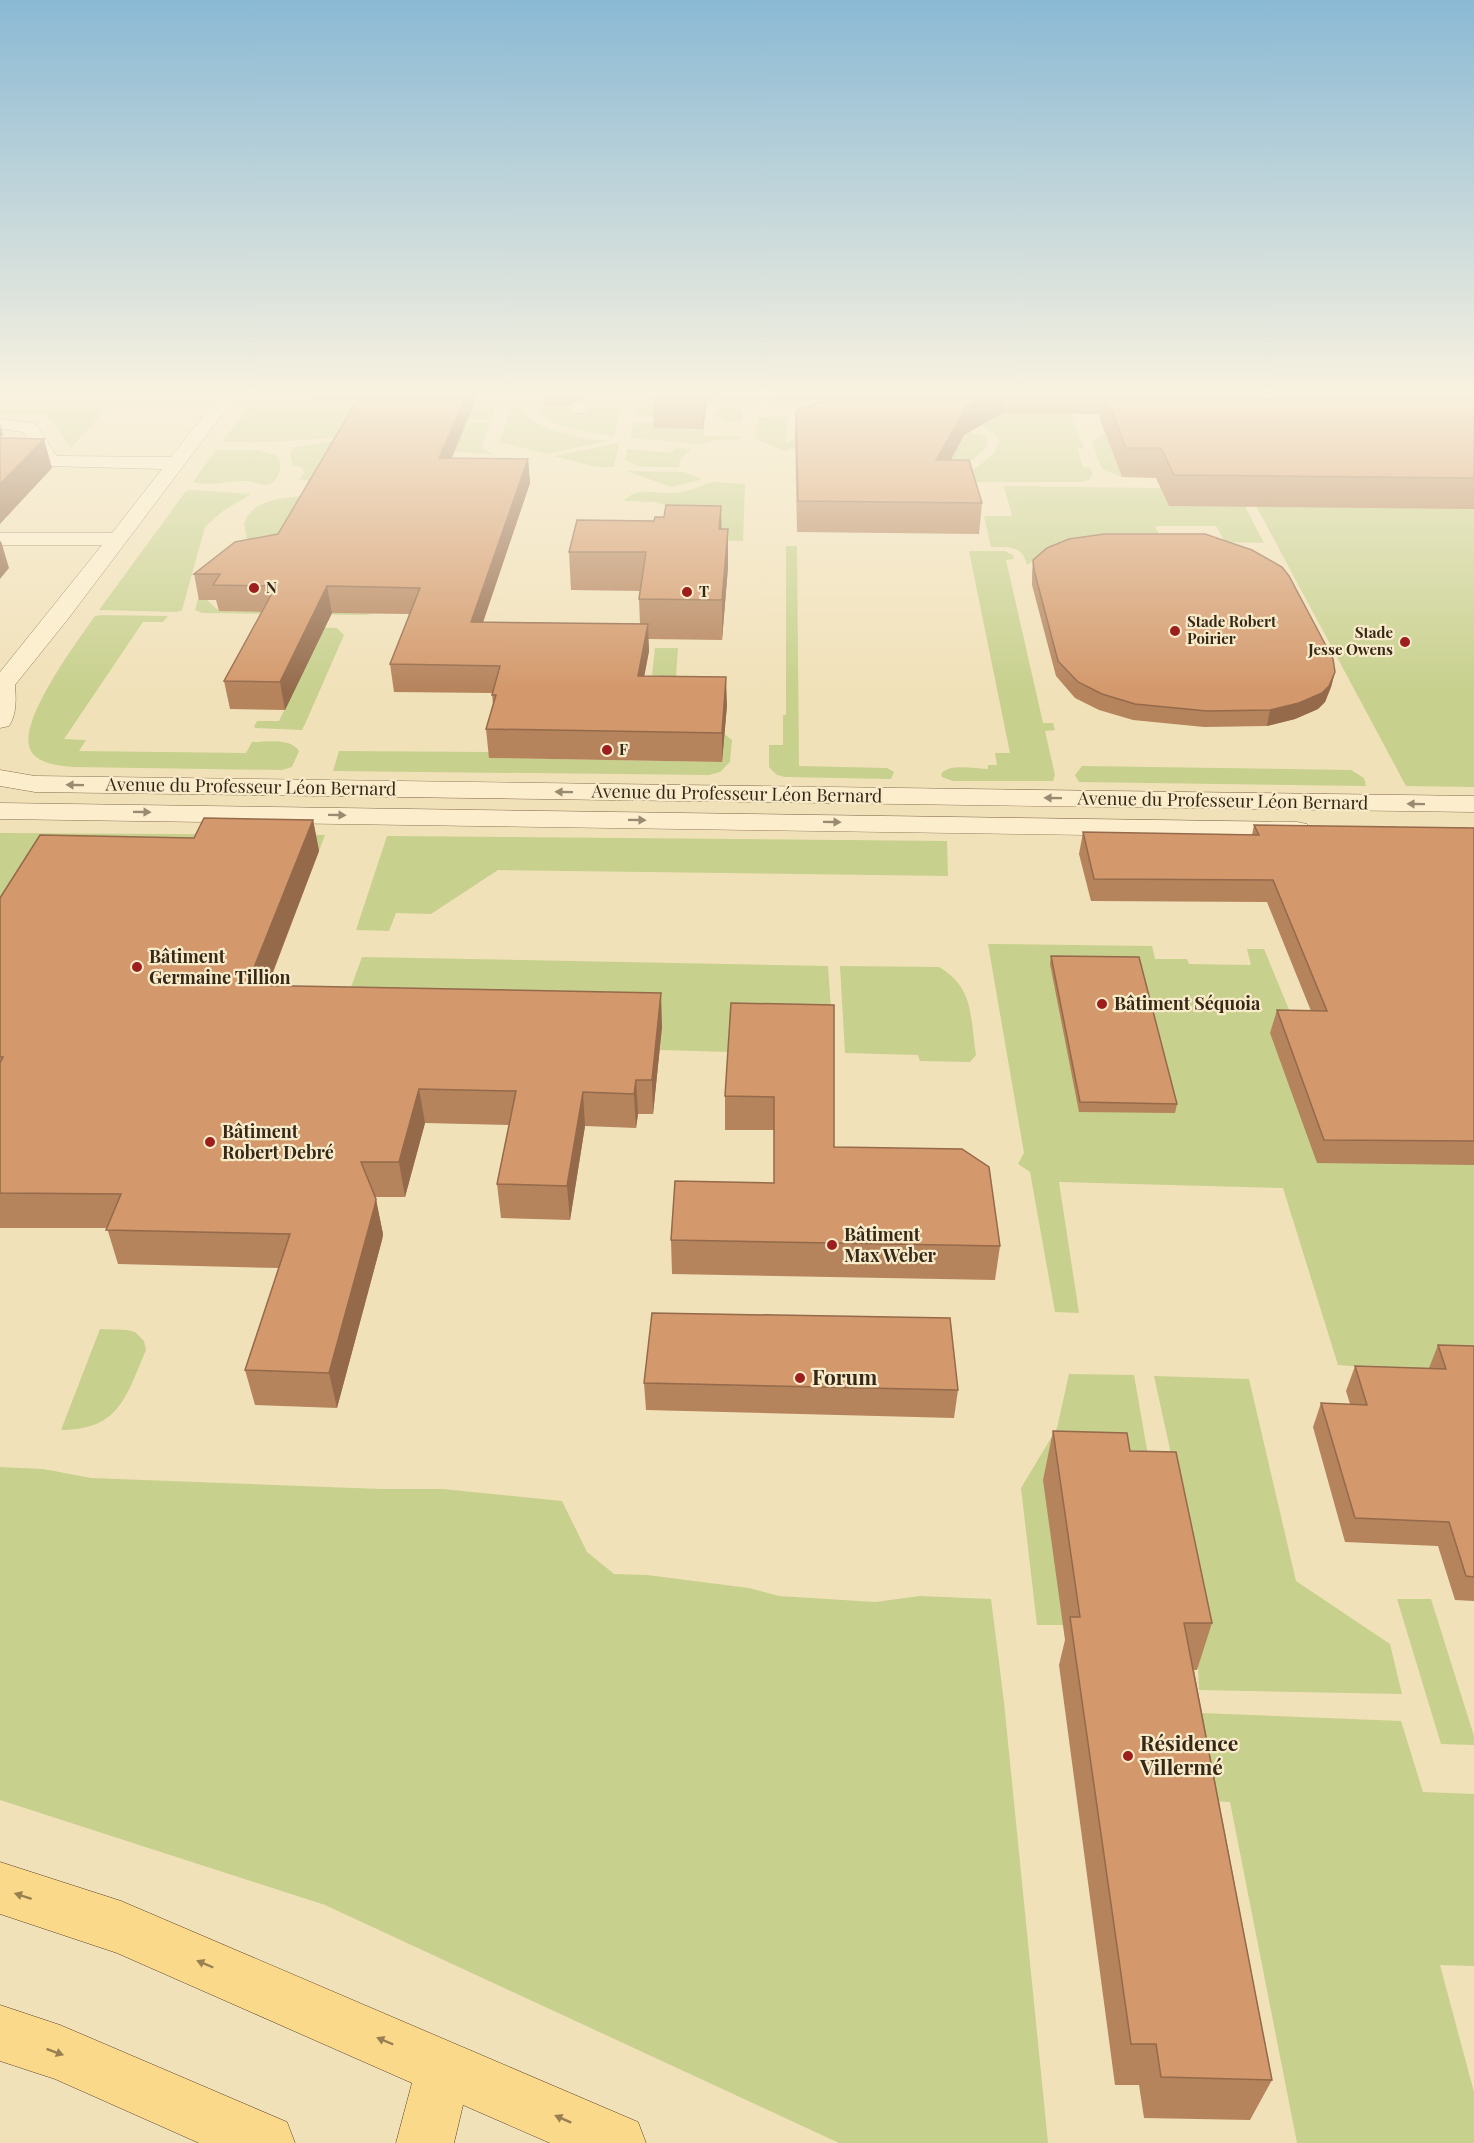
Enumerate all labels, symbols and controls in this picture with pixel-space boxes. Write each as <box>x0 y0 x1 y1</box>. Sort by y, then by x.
place label: N <box>266 577 277 597</box>
marker: N <box>247 581 261 595</box>
place label: T <box>699 581 709 601</box>
marker: T <box>680 585 694 599</box>
place label: Stade Robert Poirier <box>1187 611 1277 648</box>
place label: Stade Jesse Owens <box>1307 622 1393 659</box>
marker: Stade Robert Poirier <box>1168 624 1182 638</box>
marker: Stade Jesse Owens <box>1398 635 1412 649</box>
place label: F <box>619 739 628 759</box>
marker: F <box>600 743 614 757</box>
street label: Avenue du Professeur Léon Bernard <box>104 771 397 801</box>
street label: Avenue du Professeur Léon Bernard <box>590 778 883 808</box>
one-way arrow <box>65 780 84 790</box>
street label: Avenue du Professeur Léon Bernard <box>1076 785 1369 815</box>
one-way arrow <box>554 787 573 796</box>
one-way arrow <box>1043 793 1062 803</box>
one-way arrow <box>1406 799 1425 808</box>
one-way arrow <box>133 807 152 817</box>
one-way arrow <box>328 810 347 820</box>
one-way arrow <box>628 815 647 824</box>
one-way arrow <box>823 817 842 826</box>
place label: Bâtiment Germaine Tillion <box>149 944 291 989</box>
marker: Bâtiment Germaine Tillion <box>130 960 144 974</box>
place label: Bâtiment Séquoia <box>1114 991 1261 1015</box>
marker: Bâtiment Séquoia <box>1095 997 1109 1011</box>
place label: Bâtiment Robert Debré <box>222 1119 334 1164</box>
marker: Bâtiment Robert Debré <box>203 1135 217 1149</box>
place label: Bâtiment Max Weber <box>844 1222 937 1267</box>
marker: Bâtiment Max Weber <box>825 1238 839 1252</box>
place label: Forum <box>812 1362 877 1390</box>
marker: Forum <box>793 1371 807 1385</box>
place label: Résidence Villermé <box>1139 1728 1238 1780</box>
marker: Résidence Villermé <box>1121 1749 1135 1763</box>
one-way arrow <box>14 1891 32 1900</box>
one-way arrow <box>197 1960 214 1969</box>
one-way arrow <box>375 2036 393 2046</box>
one-way arrow <box>46 2048 64 2057</box>
one-way arrow <box>555 2115 572 2124</box>

